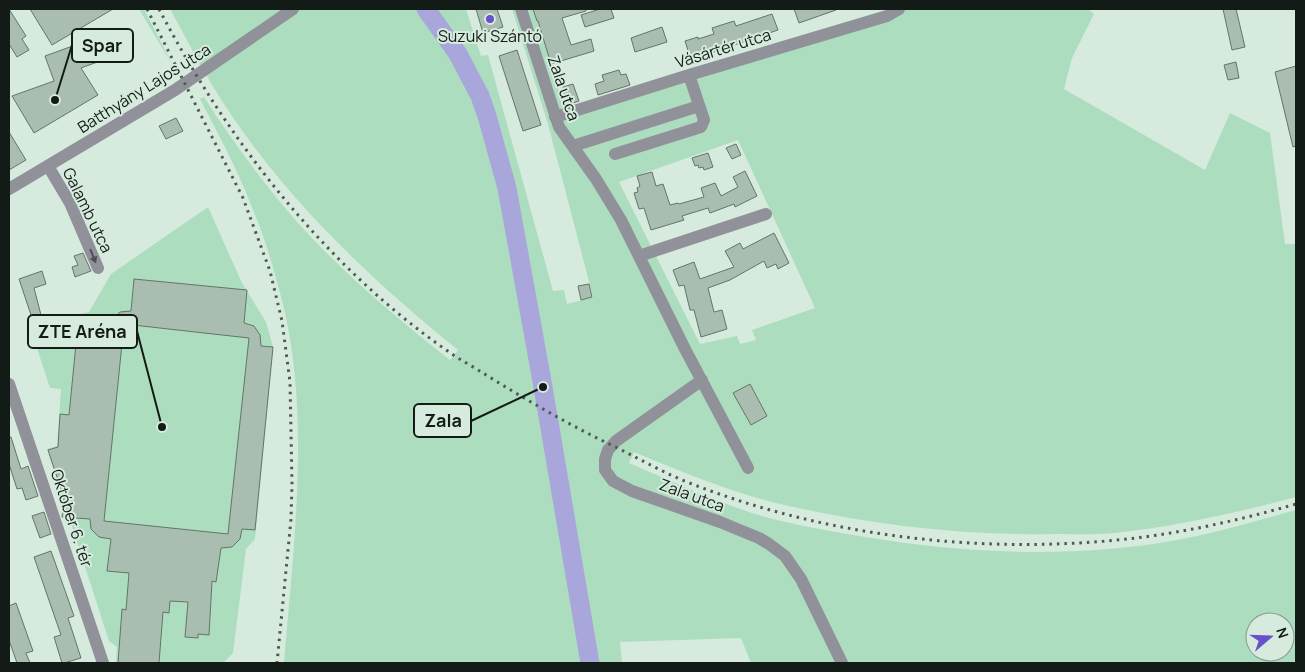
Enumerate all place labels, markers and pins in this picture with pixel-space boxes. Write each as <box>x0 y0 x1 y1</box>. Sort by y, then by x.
marker: Suzuki Szántó <box>484 13 496 25</box>
place label: Suzuki Szántó <box>438 25 542 47</box>
callout: Spar <box>72 29 133 62</box>
callout: ZTE Aréna <box>28 315 137 348</box>
callout: Zala <box>414 404 471 437</box>

